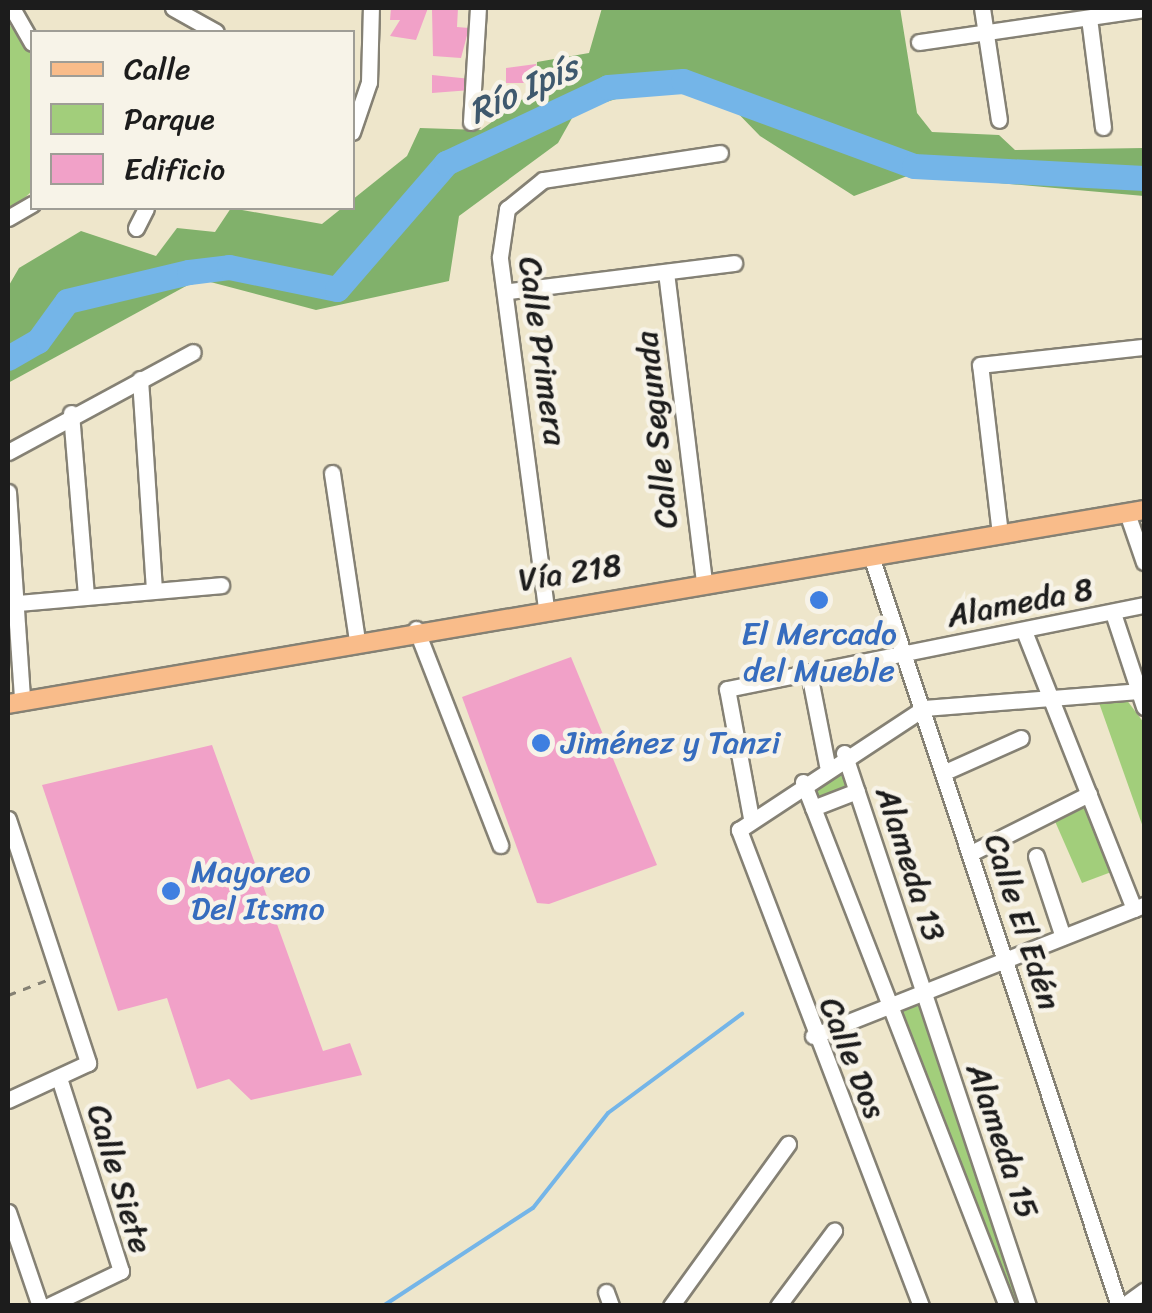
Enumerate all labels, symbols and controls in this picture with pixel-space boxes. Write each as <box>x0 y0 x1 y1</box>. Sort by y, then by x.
legend <box>30 30 355 210</box>
text: Calle <box>124 42 190 96</box>
water label: Río Ipís <box>462 45 584 133</box>
text: Parque <box>124 92 215 146</box>
text: Edificio <box>124 142 225 196</box>
street label: Calle Primera <box>510 254 574 448</box>
street label: Calle Segunda <box>628 329 686 531</box>
street label: Vía 218 <box>516 546 624 600</box>
street label: Alameda 8 <box>944 570 1096 636</box>
marker: El Mercado del Mueble <box>808 589 830 611</box>
place label: El Mercado del Mueble <box>741 616 897 691</box>
place label: Jiménez y Tanzi <box>561 724 780 762</box>
marker: Jiménez y Tanzi <box>530 732 552 754</box>
street label: Alameda 13 <box>867 782 953 946</box>
street label: Calle El Edén <box>976 829 1068 1015</box>
place label: Mayoreo Del Itsmo <box>191 854 326 929</box>
marker: Mayoreo Del Itsmo <box>160 880 182 902</box>
street label: Calle Dos <box>810 991 894 1125</box>
street label: Alameda 15 <box>958 1058 1046 1224</box>
street label: Calle Siete <box>78 1100 160 1258</box>

